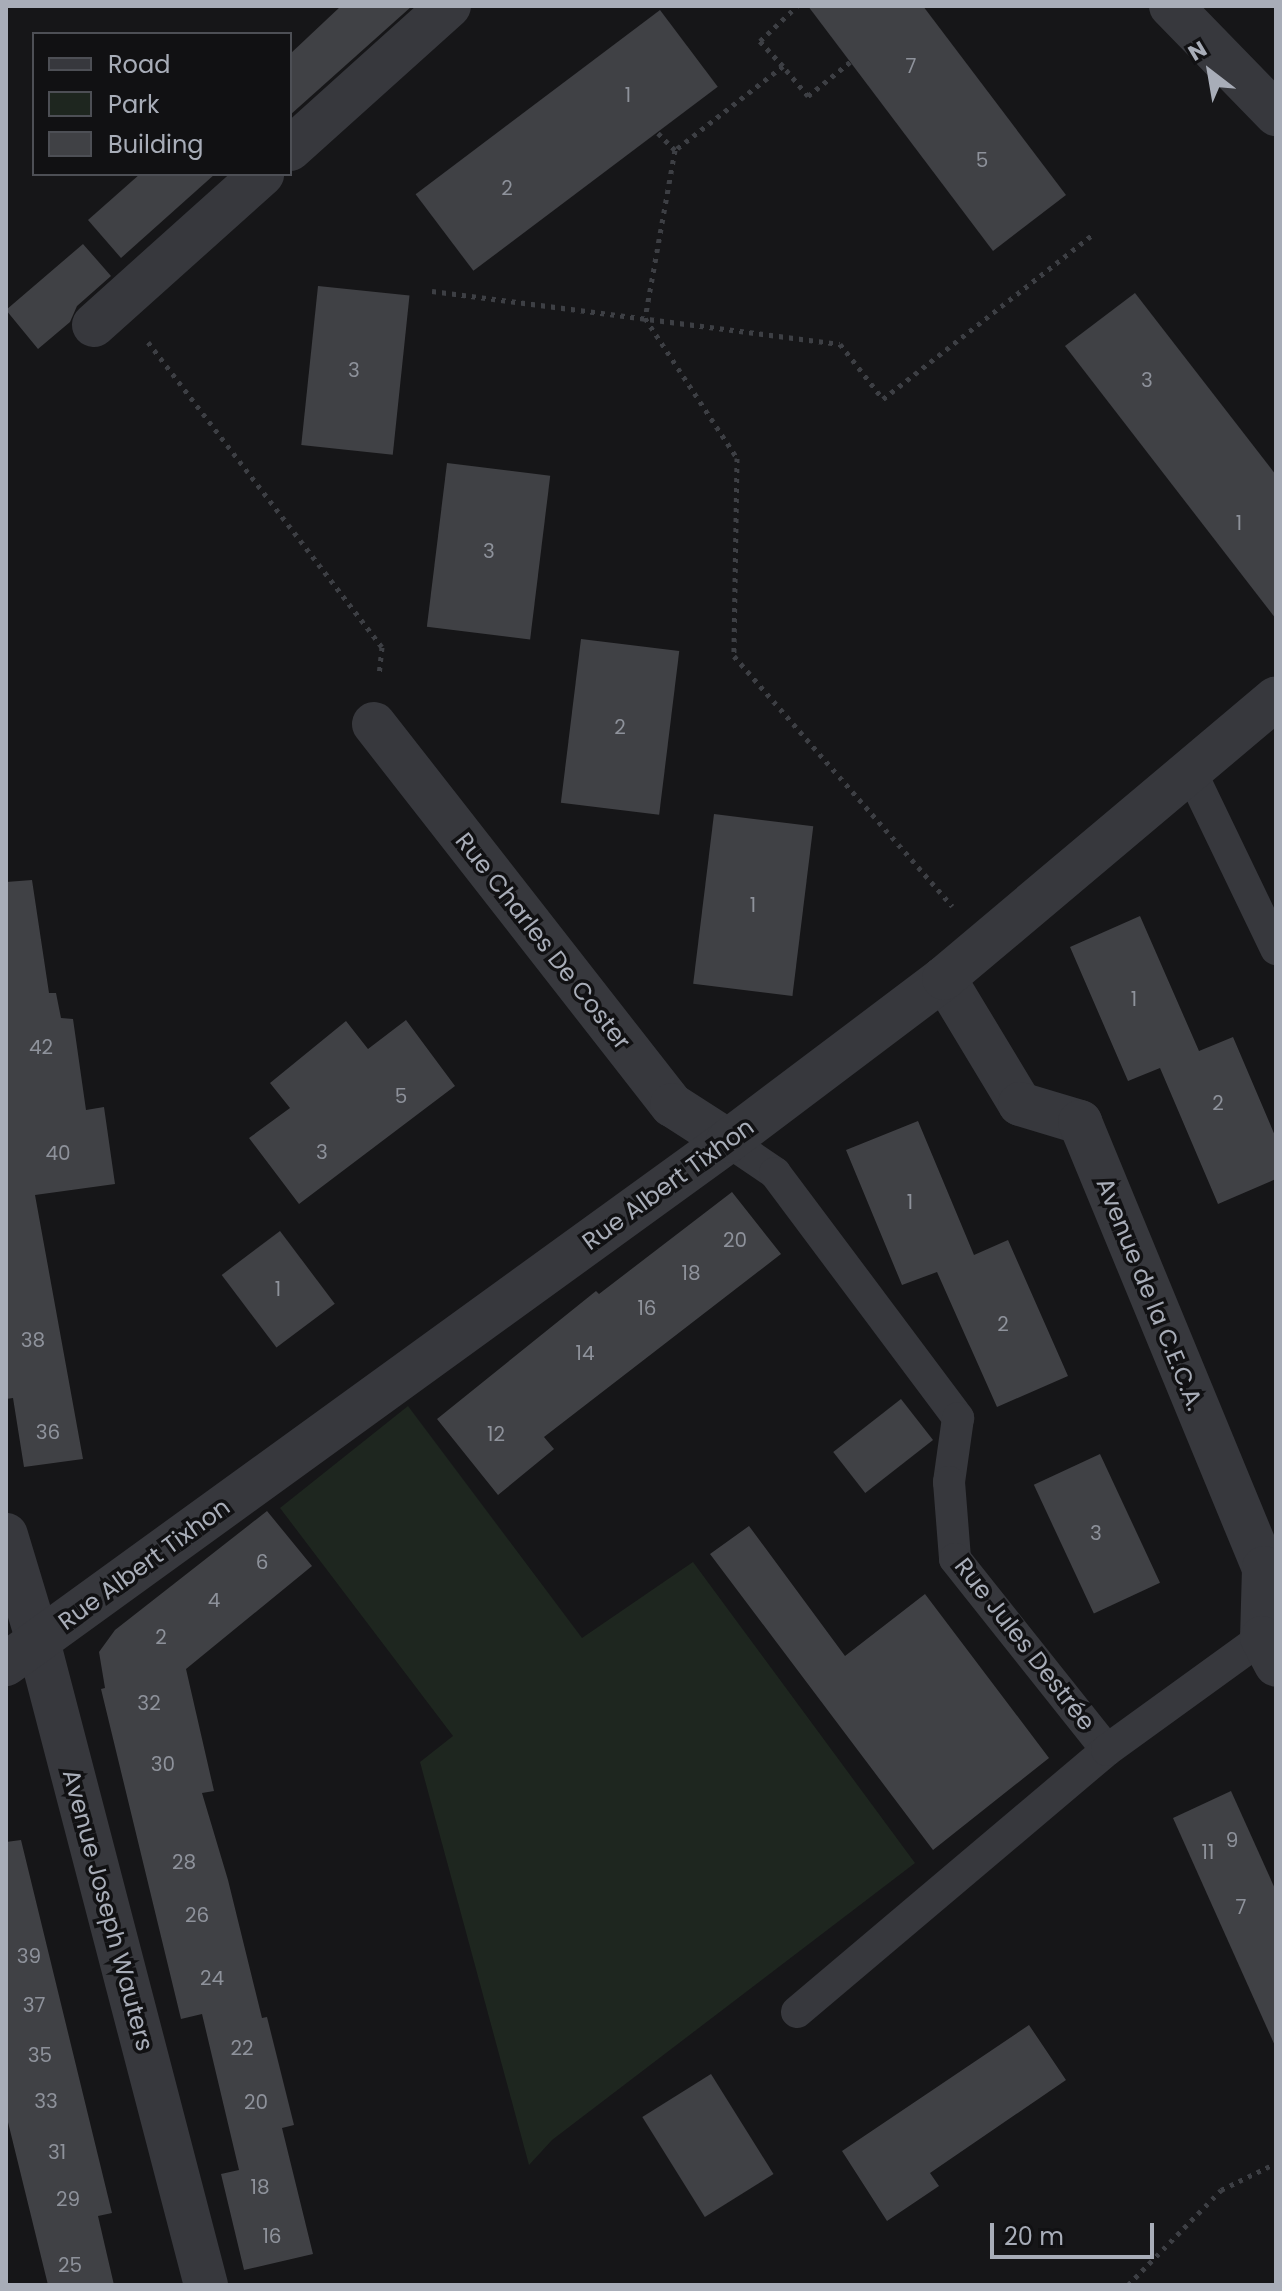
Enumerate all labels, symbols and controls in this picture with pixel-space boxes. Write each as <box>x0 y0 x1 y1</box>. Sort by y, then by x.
legend <box>32 32 292 176</box>
north arrow <box>1170 32 1250 112</box>
text: N <box>1182 33 1212 69</box>
text: Road <box>108 48 170 81</box>
house number: 7 <box>906 54 916 78</box>
house number: 1 <box>625 83 631 107</box>
text: Park <box>108 88 159 121</box>
text: Building <box>108 128 204 161</box>
house number: 5 <box>976 148 988 172</box>
house number: 2 <box>501 176 513 200</box>
house number: 3 <box>348 358 360 382</box>
house number: 3 <box>1141 368 1153 392</box>
house number: 1 <box>1236 511 1242 535</box>
house number: 3 <box>483 539 495 563</box>
house number: 2 <box>614 715 626 739</box>
street label: Rue Charles De Coster <box>449 827 637 1055</box>
house number: 1 <box>750 893 756 917</box>
house number: 1 <box>1131 987 1137 1011</box>
house number: 42 <box>29 1035 53 1059</box>
house number: 5 <box>395 1084 407 1108</box>
house number: 2 <box>1212 1091 1224 1115</box>
street label: Rue Albert Tixhon <box>577 1112 759 1256</box>
house number: 3 <box>316 1140 328 1164</box>
house number: 40 <box>45 1141 71 1165</box>
street label: Avenue de la C.E.C.A. <box>1090 1174 1210 1414</box>
house number: 1 <box>907 1190 913 1214</box>
house number: 20 <box>723 1228 747 1252</box>
house number: 18 <box>681 1261 701 1285</box>
house number: 1 <box>275 1277 281 1301</box>
house number: 16 <box>637 1296 657 1320</box>
house number: 2 <box>997 1312 1009 1336</box>
house number: 38 <box>21 1328 45 1352</box>
house number: 14 <box>576 1341 594 1365</box>
house number: 36 <box>36 1420 60 1444</box>
house number: 12 <box>487 1422 505 1446</box>
street label: Rue Albert Tixhon <box>53 1492 235 1636</box>
house number: 3 <box>1090 1521 1102 1545</box>
house number: 6 <box>256 1550 268 1574</box>
street label: Rue Jules Destrée <box>949 1552 1101 1736</box>
house number: 4 <box>208 1588 220 1612</box>
house number: 2 <box>155 1625 167 1649</box>
house number: 32 <box>137 1691 161 1715</box>
house number: 30 <box>151 1752 175 1776</box>
street label: Avenue Joseph Wauters <box>57 1766 159 2054</box>
house number: 9 <box>1226 1828 1238 1852</box>
house number: 11 <box>1202 1840 1214 1864</box>
house number: 28 <box>172 1850 196 1874</box>
house number: 7 <box>1236 1895 1246 1919</box>
house number: 26 <box>185 1903 209 1927</box>
house number: 39 <box>17 1944 41 1968</box>
house number: 24 <box>200 1966 224 1990</box>
house number: 37 <box>23 1993 45 2017</box>
house number: 22 <box>231 2036 253 2060</box>
house number: 35 <box>28 2043 52 2067</box>
house number: 33 <box>34 2089 58 2113</box>
house number: 20 <box>244 2090 268 2114</box>
house number: 31 <box>48 2140 66 2164</box>
house number: 18 <box>250 2175 270 2199</box>
house number: 29 <box>56 2187 80 2211</box>
scale bar <box>994 2207 1158 2257</box>
text: 20 m <box>1004 2220 1064 2253</box>
house number: 16 <box>262 2224 282 2248</box>
house number: 25 <box>58 2253 82 2277</box>

